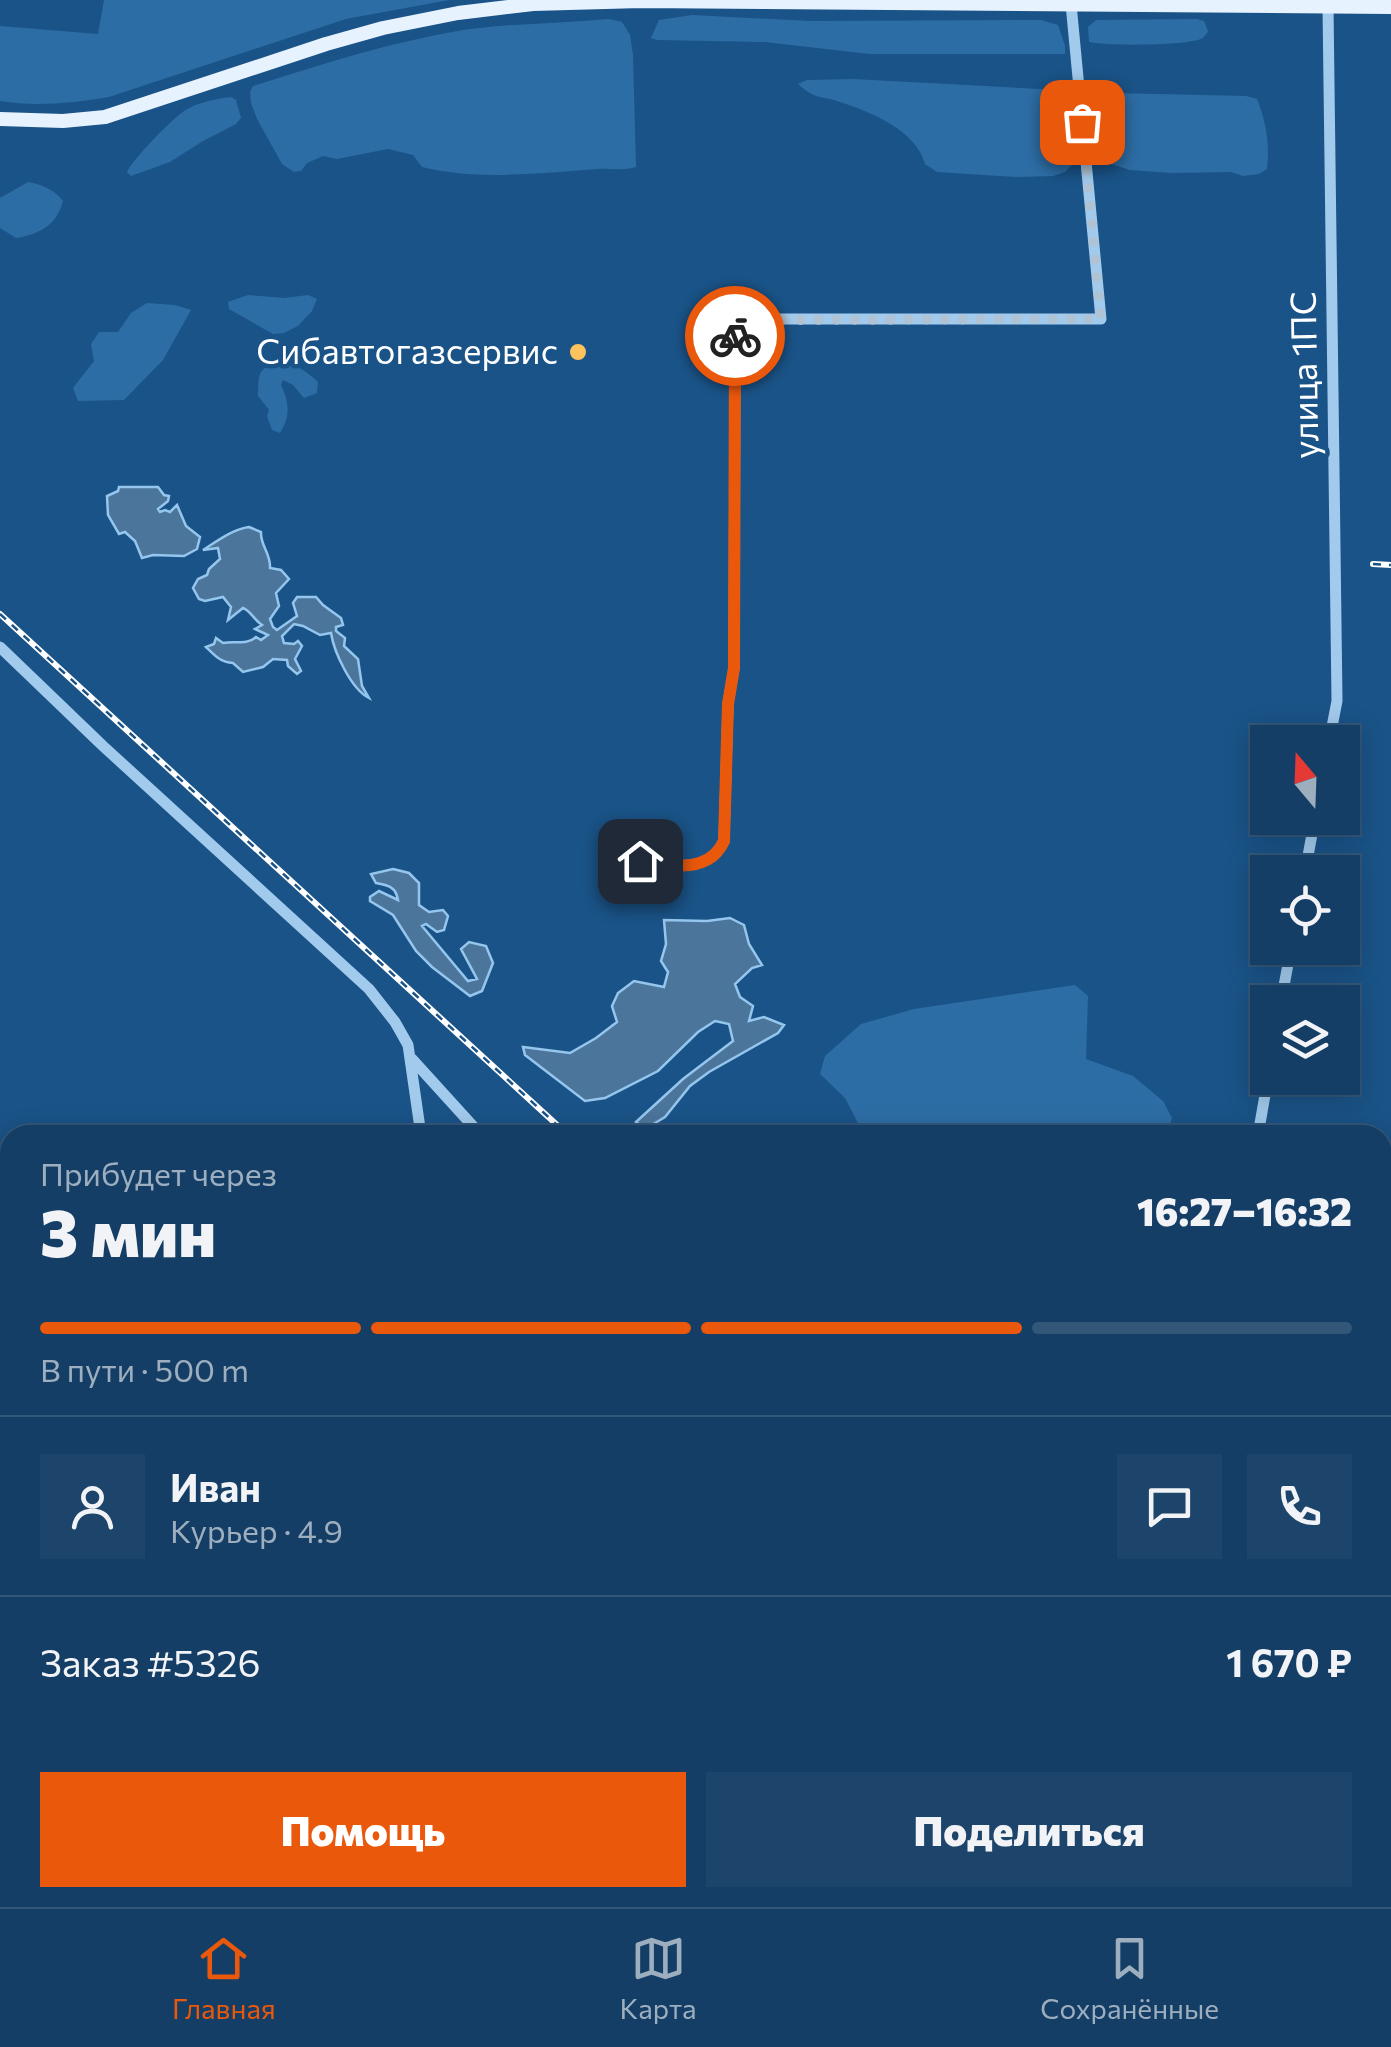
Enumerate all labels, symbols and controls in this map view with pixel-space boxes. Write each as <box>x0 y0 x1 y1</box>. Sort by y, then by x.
pin <box>1040 80 1125 165</box>
icon: bag <box>1055 95 1110 150</box>
courier <box>685 286 785 386</box>
street label: улица 1ПС <box>1280 291 1325 459</box>
icon: bike <box>708 309 763 364</box>
place label: Сибавтогазсервис <box>256 328 558 371</box>
marker: Сибавтогазсервис <box>567 341 589 363</box>
north arrow <box>1250 725 1360 835</box>
map controls <box>1250 725 1360 1095</box>
pin <box>598 819 683 904</box>
icon: home <box>613 834 668 889</box>
button: locate <box>1250 855 1360 965</box>
button: layers <box>1250 985 1360 1095</box>
text: Прибудет через <box>40 1153 277 1193</box>
text: 16:27–16:32 <box>1137 1187 1352 1234</box>
text: 3 мин <box>40 1191 216 1270</box>
text: В пути · 500 m <box>40 1349 249 1389</box>
button: person <box>40 1454 145 1559</box>
button: chat <box>1117 1454 1222 1559</box>
button: phone <box>1247 1454 1352 1559</box>
text: Иван <box>170 1463 261 1510</box>
text: Курьер · 4.9 <box>170 1510 343 1550</box>
text: Заказ #5326 <box>40 1638 261 1685</box>
text: 1 670 ₽ <box>1226 1638 1352 1685</box>
button: Помощь <box>40 1772 686 1887</box>
button: Поделиться <box>706 1772 1352 1887</box>
tab: Главная <box>172 1931 276 2025</box>
tab: Карта <box>619 1931 697 2025</box>
tab: Сохранённые <box>1040 1931 1219 2025</box>

